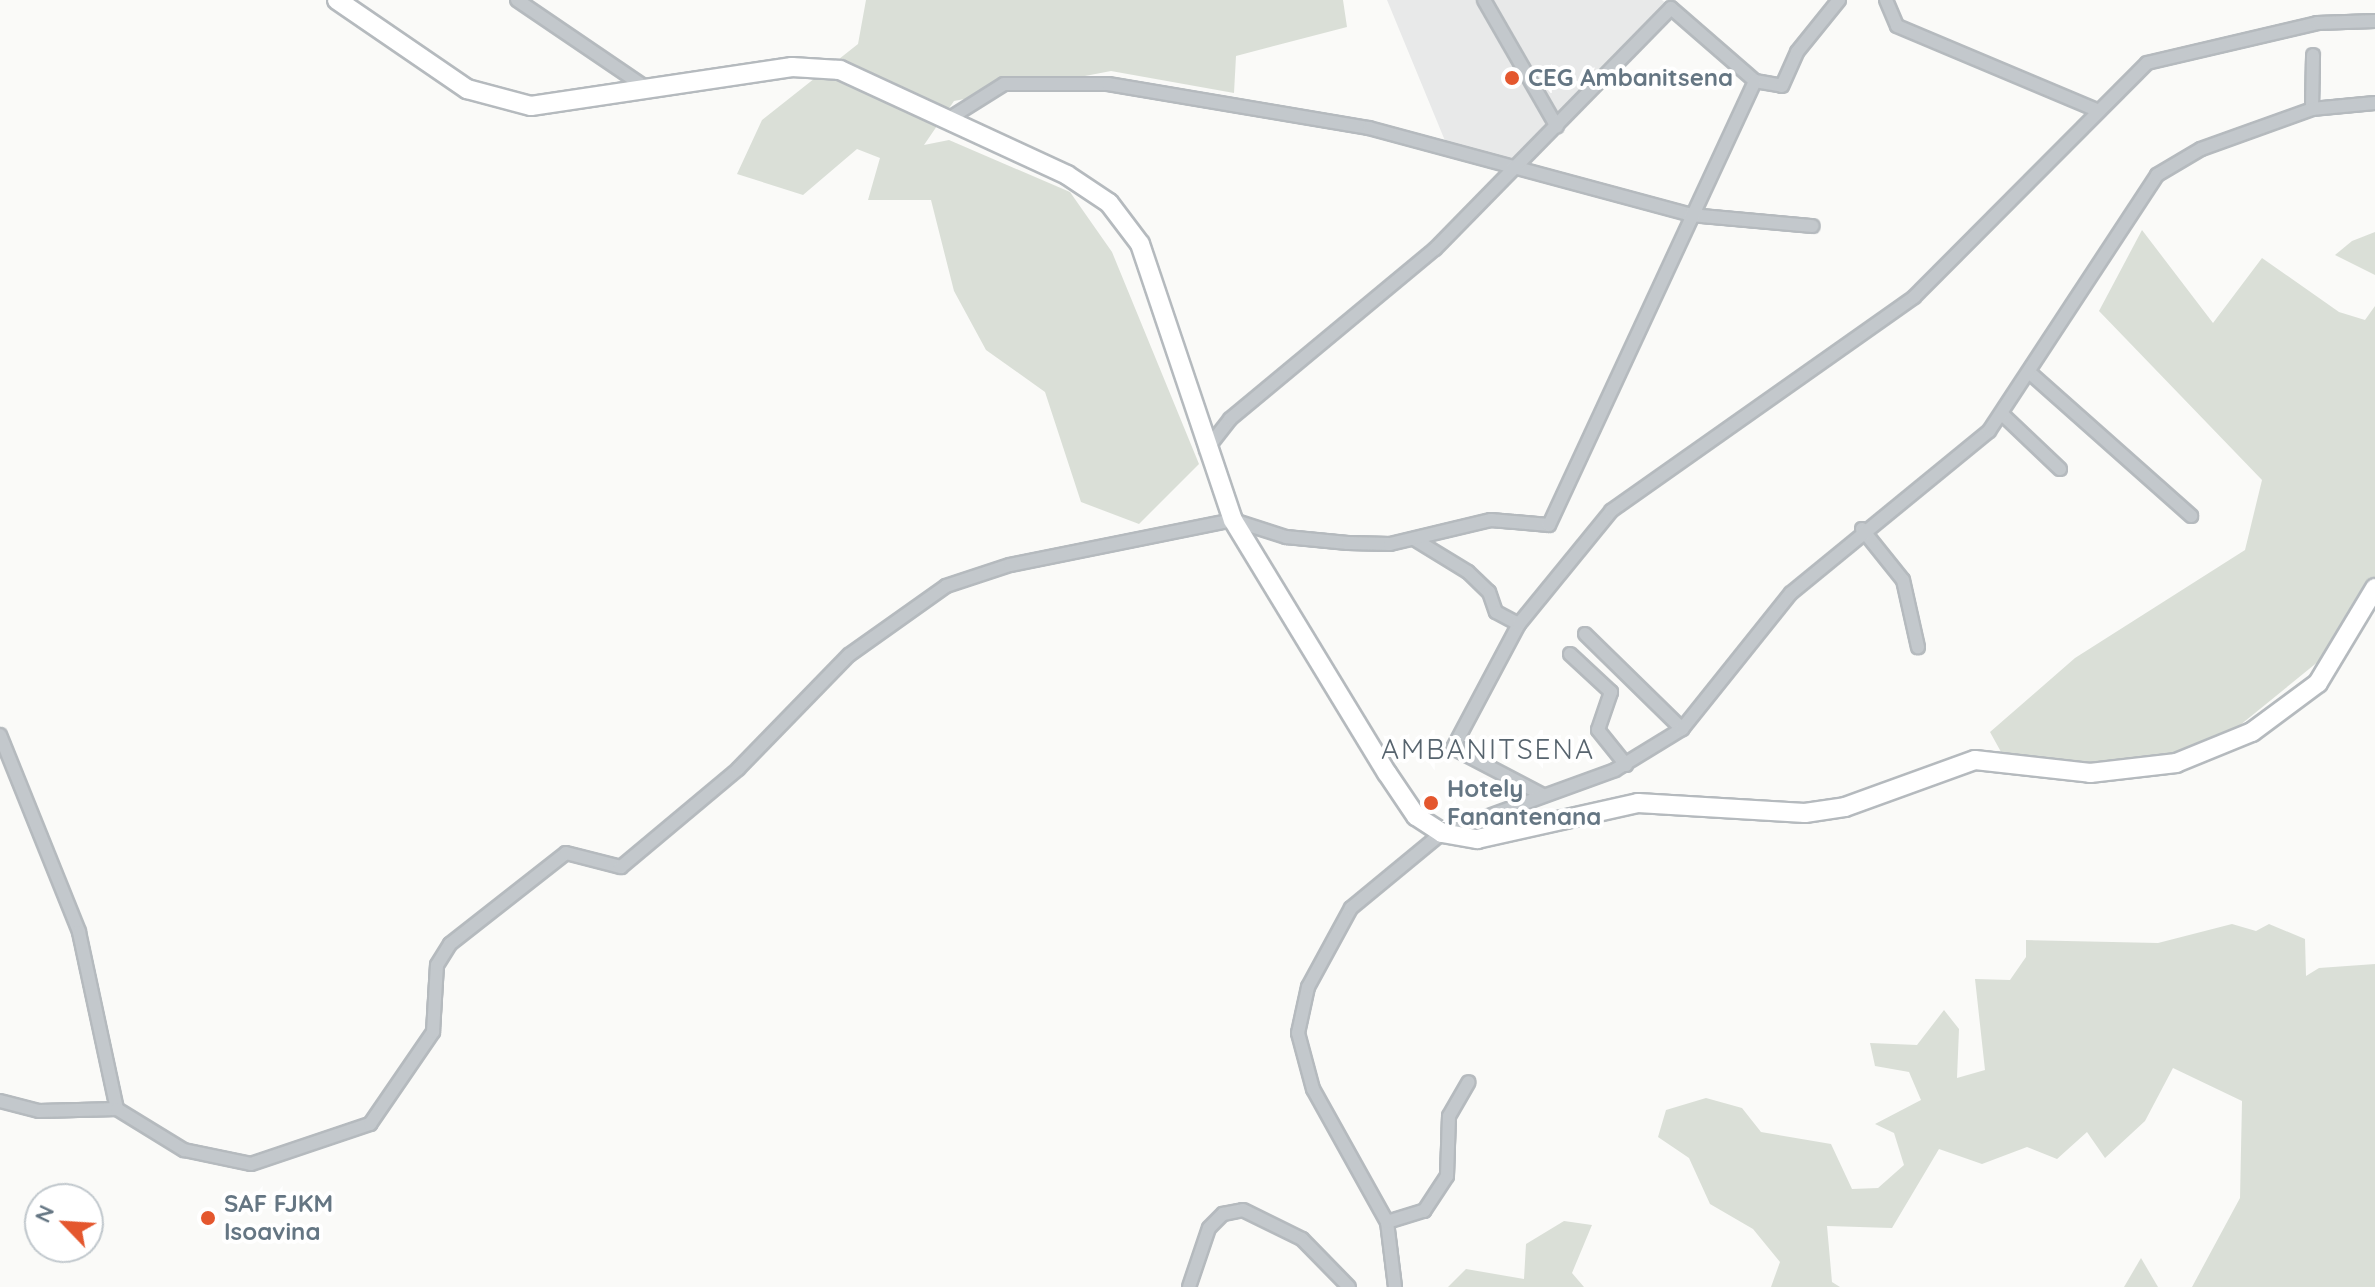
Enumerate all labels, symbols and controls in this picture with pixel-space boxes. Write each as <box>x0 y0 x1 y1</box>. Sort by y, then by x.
place label: CEG Ambanitsena <box>1528 64 1733 92</box>
marker: CEG Ambanitsena <box>1503 69 1521 87</box>
district label: AMBANITSENA <box>1381 732 1595 766</box>
place label: Hotely Fanantenana <box>1447 775 1601 831</box>
marker: Hotely Fanantenana <box>1422 794 1440 812</box>
north arrow <box>24 1183 104 1263</box>
place label: SAF FJKM Isoavina <box>224 1190 333 1246</box>
text: N <box>28 1200 60 1227</box>
marker: SAF FJKM Isoavina <box>199 1209 217 1227</box>

